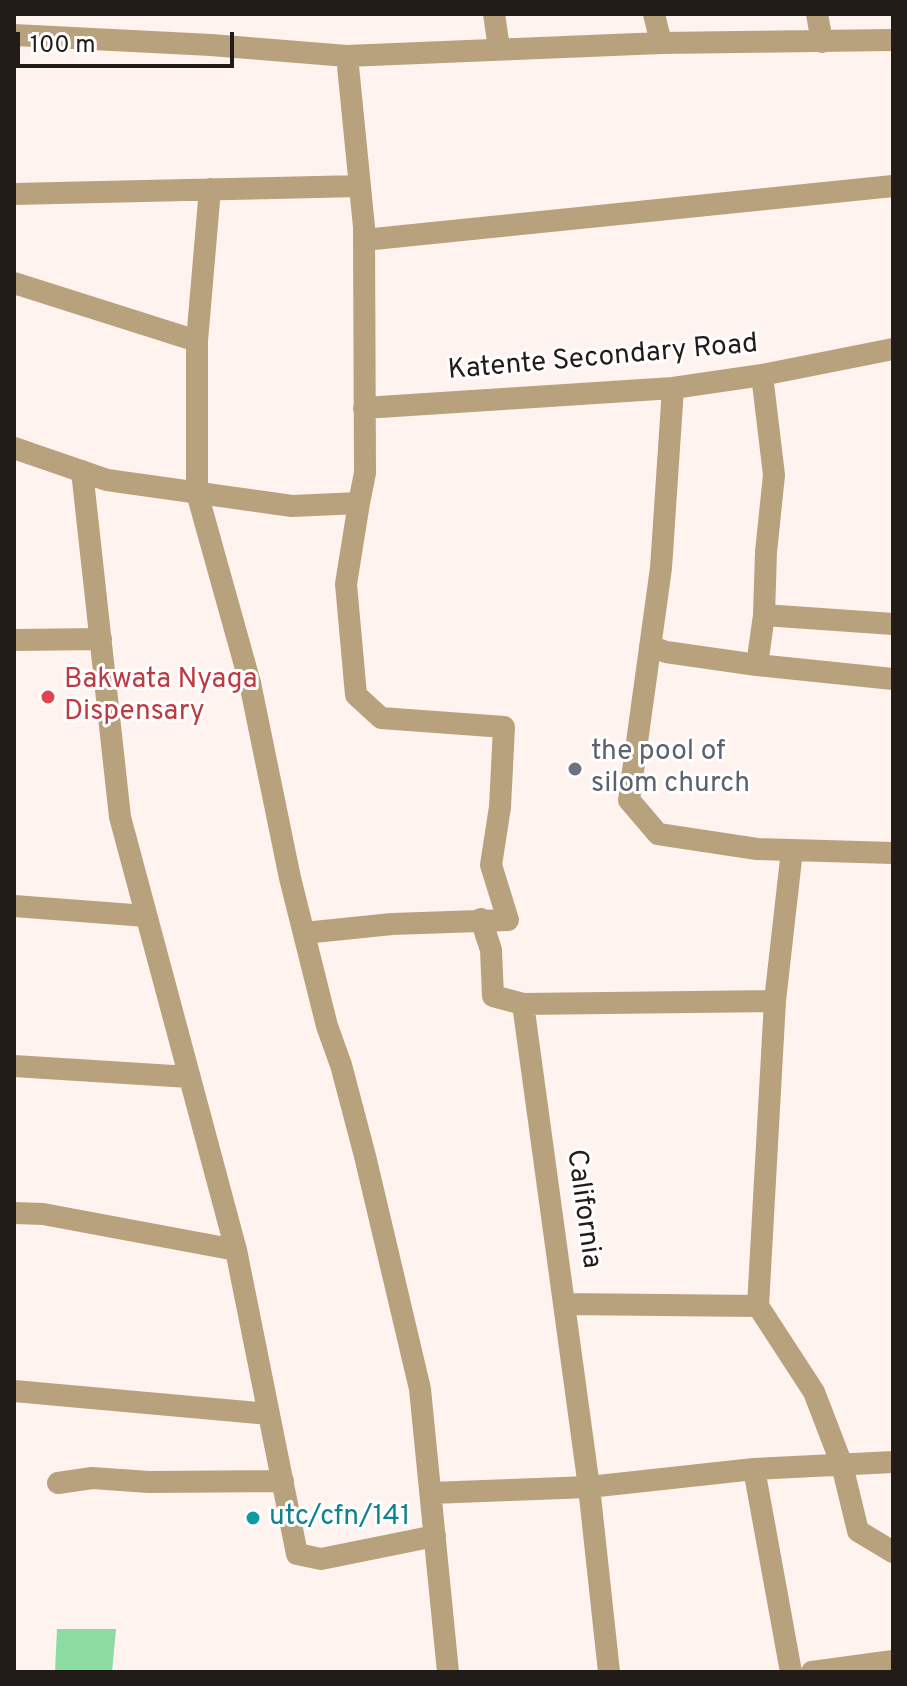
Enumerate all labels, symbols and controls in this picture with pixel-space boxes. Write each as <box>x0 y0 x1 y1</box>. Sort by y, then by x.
scale bar <box>20 16 238 66</box>
text: 100 m <box>30 31 96 61</box>
street label: Katente Secondary Road <box>447 329 759 389</box>
place label: Bakwata Nyaga Dispensary <box>64 664 257 730</box>
marker: Bakwata Nyaga Dispensary <box>39 688 57 706</box>
place label: the pool of silom church <box>591 736 750 802</box>
marker: the pool of silom church <box>566 760 584 778</box>
street label: California <box>557 1147 607 1271</box>
place label: utc/cfn/141 <box>269 1501 410 1535</box>
marker: utc/cfn/141 <box>244 1509 262 1527</box>

